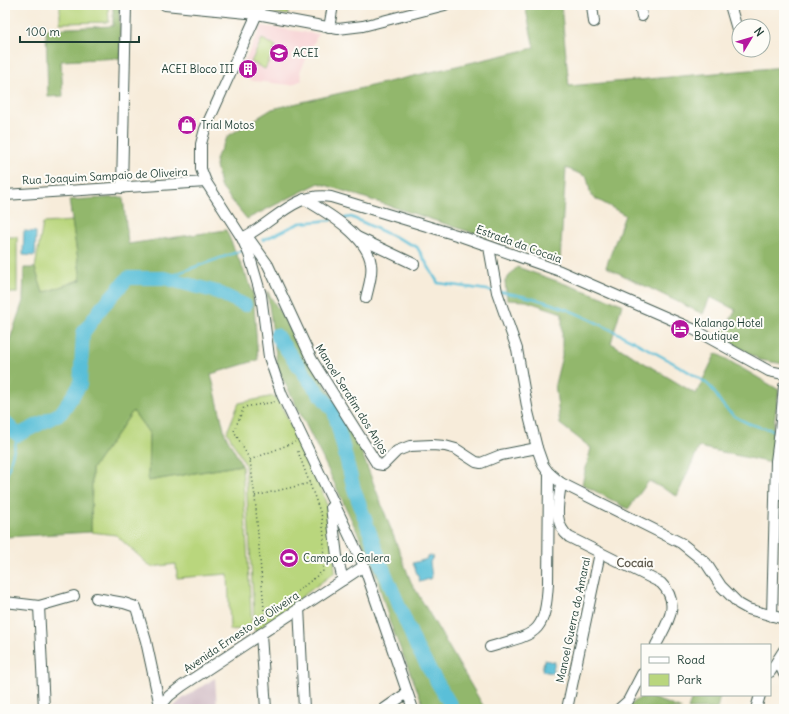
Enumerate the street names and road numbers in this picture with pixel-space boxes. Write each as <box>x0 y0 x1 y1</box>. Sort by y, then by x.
street label: Rua Joaquim Sampaio de Oliveira <box>22 165 188 187</box>
street label: Estrada da Cocaia <box>474 222 564 266</box>
street label: Manoel Serafim dos Anjos <box>312 341 392 457</box>
street label: Manoel Guerra do Amaral <box>553 556 593 684</box>
street label: Avenida Ernesto de Oliveira <box>181 588 301 676</box>

